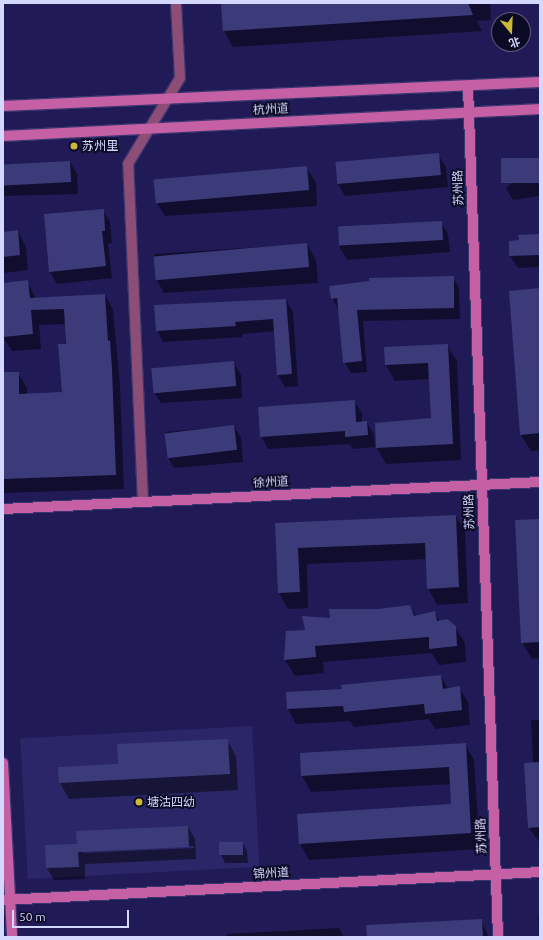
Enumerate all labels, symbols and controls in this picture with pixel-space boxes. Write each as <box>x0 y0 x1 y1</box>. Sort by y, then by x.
north arrow <box>491 12 531 52</box>
text: 北 <box>507 35 522 50</box>
street label: 杭州道 <box>253 101 289 117</box>
place label: 苏州里 <box>82 139 118 153</box>
marker: 苏州里 <box>69 141 79 151</box>
street label: 苏州路 <box>450 170 466 206</box>
street label: 徐州道 <box>253 474 289 490</box>
street label: 苏州路 <box>461 494 477 530</box>
place label: 塘沽四幼 <box>147 795 195 809</box>
marker: 塘沽四幼 <box>134 797 144 807</box>
street label: 苏州路 <box>473 818 489 854</box>
street label: 锦州道 <box>253 865 289 881</box>
scale bar <box>14 902 131 928</box>
text: 50 m <box>19 910 46 923</box>

